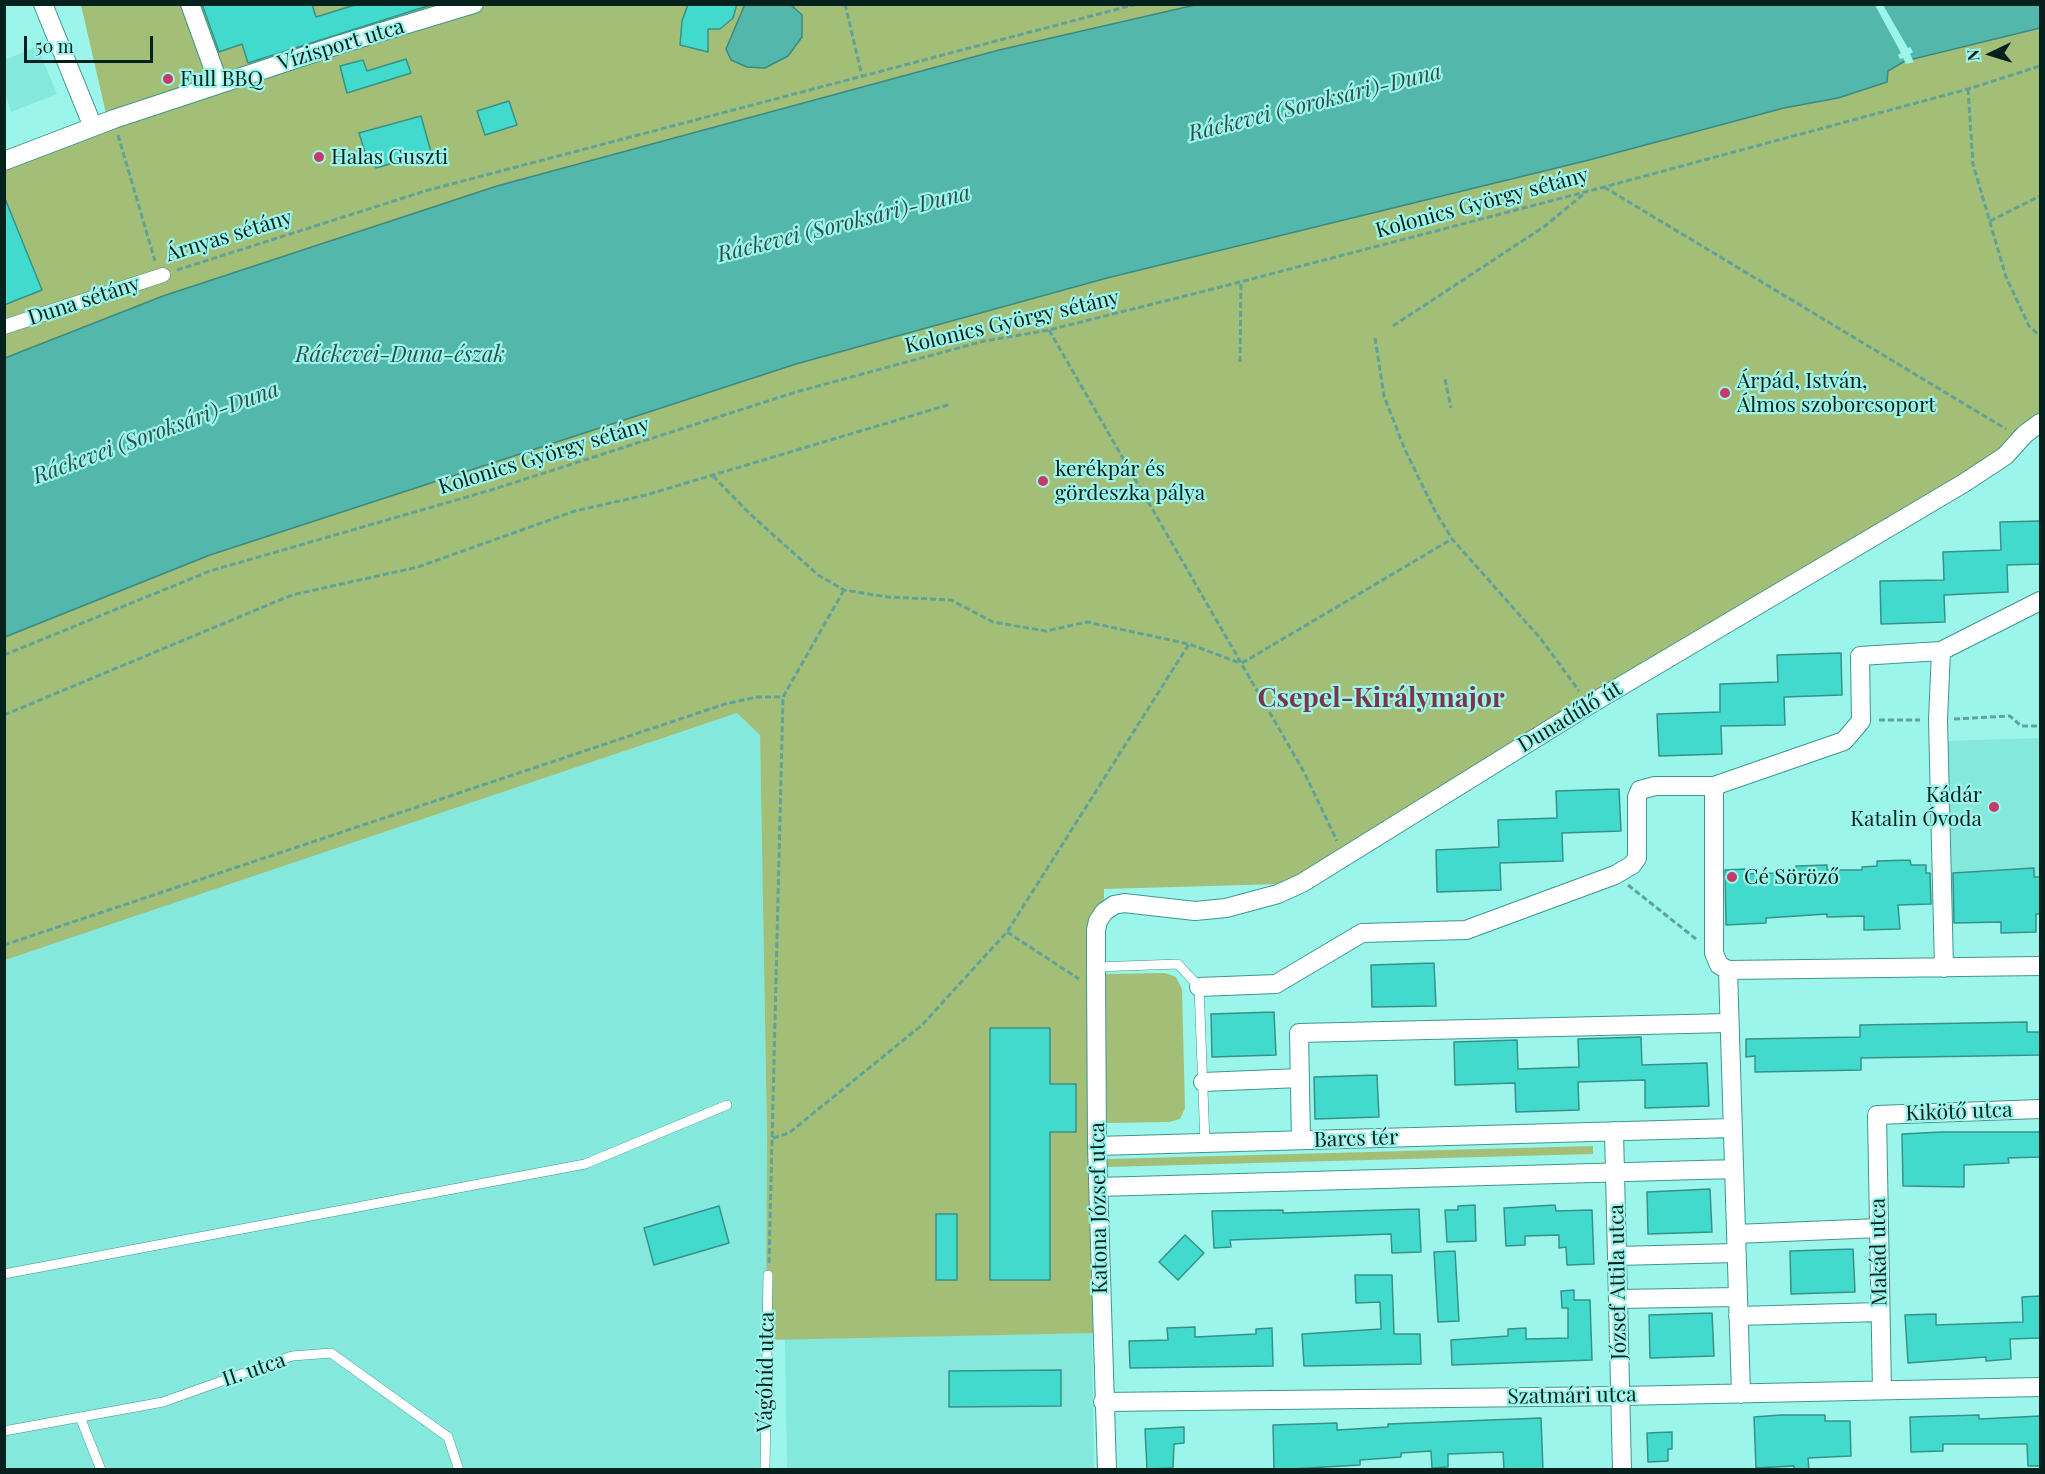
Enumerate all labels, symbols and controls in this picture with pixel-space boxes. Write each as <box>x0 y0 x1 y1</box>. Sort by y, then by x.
street label: Vízisport utca <box>275 14 407 76</box>
scale bar <box>27 24 156 62</box>
north arrow <box>1961 24 2021 84</box>
text: 50 m <box>35 34 74 58</box>
text: N <box>1962 49 1983 62</box>
water label: Ráckevei (Soroksári)-Duna <box>1186 59 1444 147</box>
place label: Full BBQ <box>180 66 263 92</box>
marker: Full BBQ <box>161 72 175 86</box>
place label: Halas Guszti <box>331 144 448 170</box>
marker: Halas Guszti <box>312 150 326 164</box>
street label: Kolonics György sétány <box>1373 162 1591 244</box>
water label: Ráckevei (Soroksári)-Duna <box>715 180 973 268</box>
street label: Árnyas sétány <box>163 205 295 267</box>
street label: Duna sétány <box>25 271 143 331</box>
street label: Kolonics György sétány <box>902 285 1122 359</box>
water label: Ráckevei-Duna-észak <box>295 342 505 368</box>
place label: Árpád, István, Álmos szoborcsoport <box>1737 368 1936 418</box>
water label: Ráckevei (Soroksári)-Duna <box>29 376 283 490</box>
marker: Árpád, István, Álmos szoborcsoport <box>1718 386 1732 400</box>
street label: Kolonics György sétány <box>435 412 653 500</box>
place label: kerékpár és gördeszka pálya <box>1055 456 1205 506</box>
marker: kerékpár és gördeszka pálya <box>1036 474 1050 488</box>
street label: Dunadűlő út <box>1513 676 1627 758</box>
district label: Csepel-Királymajor <box>1257 683 1505 715</box>
place label: Kádár Katalin Óvoda <box>1850 782 1982 832</box>
marker: Kádár Katalin Óvoda <box>1987 800 2001 814</box>
place label: Cé Söröző <box>1744 864 1839 890</box>
marker: Cé Söröző <box>1725 870 1739 884</box>
street label: Kikötő utca <box>1905 1098 2013 1126</box>
street label: Katona József utca <box>1085 1122 1113 1294</box>
street label: Barcs tér <box>1313 1125 1399 1153</box>
street label: Makád utca <box>1865 1198 1893 1306</box>
street label: József Attila utca <box>1604 1204 1632 1360</box>
street label: Vágóhíd utca <box>752 1311 780 1433</box>
street label: II. utca <box>219 1347 289 1393</box>
street label: Szatmári utca <box>1507 1382 1637 1410</box>

